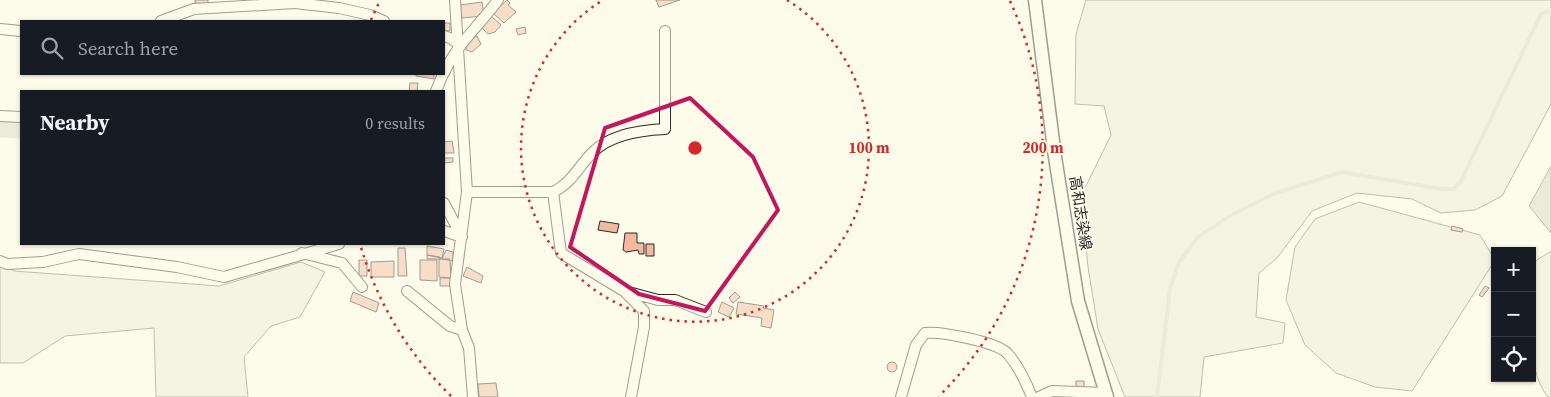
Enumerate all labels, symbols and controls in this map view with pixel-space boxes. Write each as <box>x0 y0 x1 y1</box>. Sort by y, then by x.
search box <box>20 20 445 75</box>
icon: search <box>38 34 66 62</box>
text: Search here <box>78 35 178 61</box>
text: Nearby <box>40 108 110 137</box>
text: 0 results <box>365 112 425 134</box>
text: 100 m <box>848 137 890 158</box>
text: 200 m <box>1022 137 1064 158</box>
centre of rings <box>686 139 704 157</box>
street label: 高和志染線 <box>1065 174 1097 252</box>
map controls <box>1491 247 1536 382</box>
button: + <box>1491 247 1536 292</box>
button: − <box>1491 292 1536 337</box>
button: locate <box>1491 337 1536 382</box>

